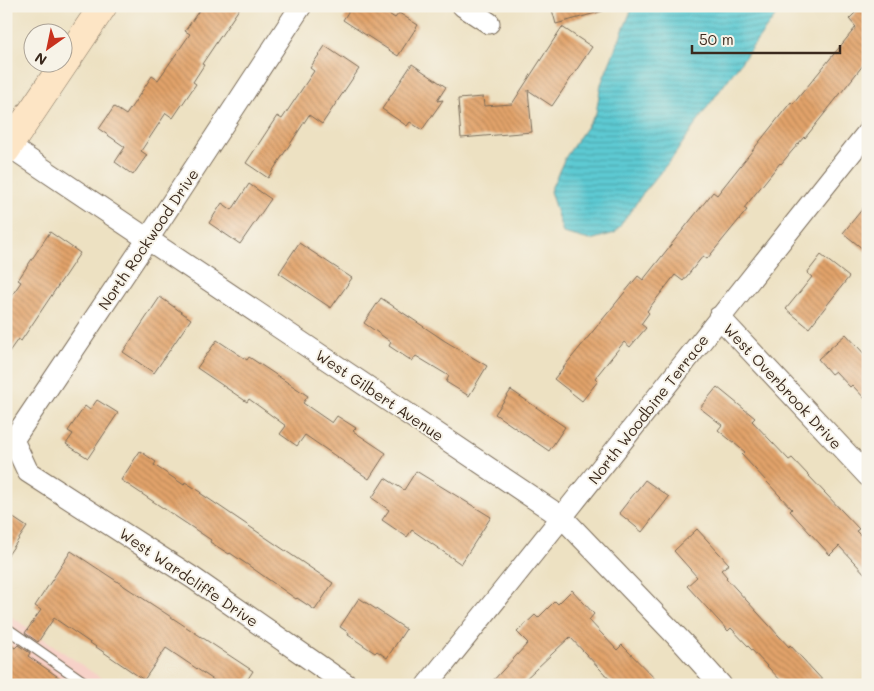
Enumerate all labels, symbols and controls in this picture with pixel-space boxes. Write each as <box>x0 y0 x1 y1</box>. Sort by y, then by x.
north arrow <box>22 22 72 72</box>
scale bar <box>692 22 839 54</box>
text: 50 m <box>699 29 734 49</box>
text: N <box>31 48 50 70</box>
street label: North Rockwood Drive <box>93 165 203 313</box>
street label: West Overbrook Drive <box>719 319 847 453</box>
street label: North Woodbine Terrace <box>583 330 713 488</box>
street label: West Gilbert Avenue <box>312 345 448 445</box>
street label: West Wardcliffe Drive <box>116 523 262 631</box>

